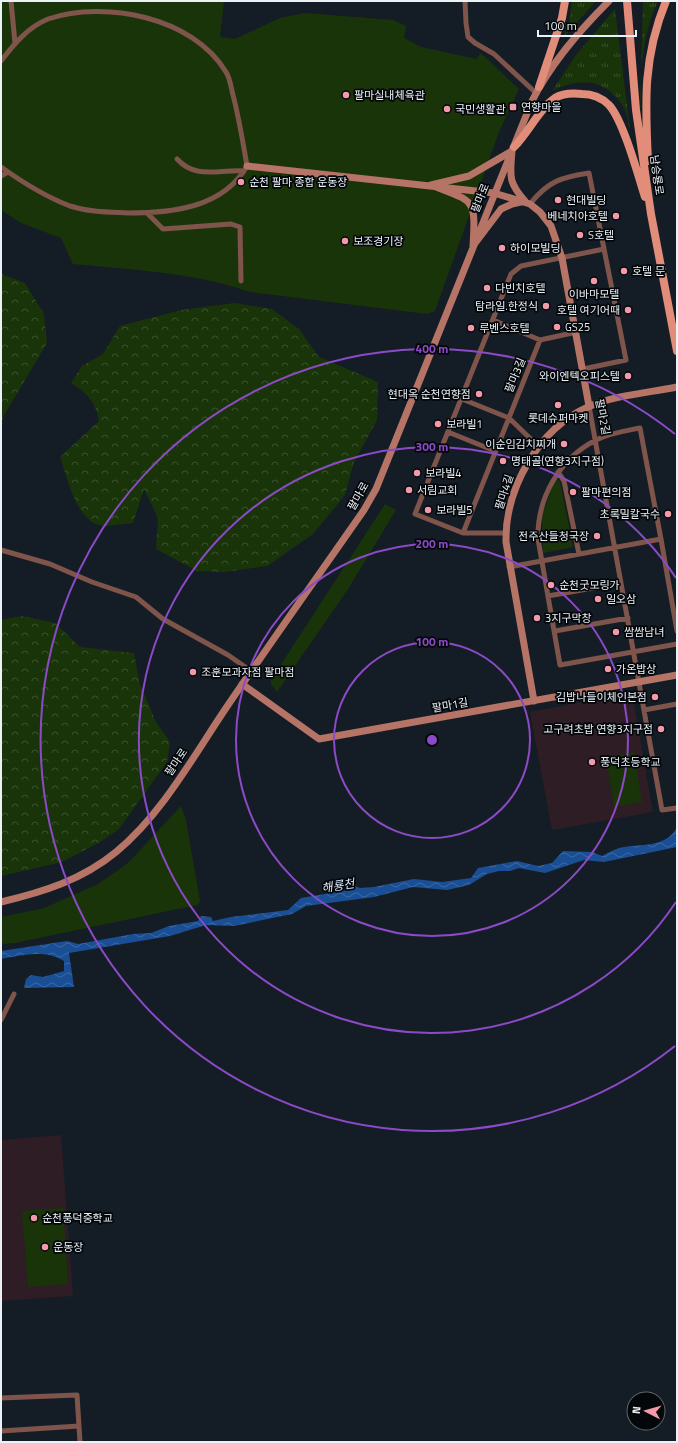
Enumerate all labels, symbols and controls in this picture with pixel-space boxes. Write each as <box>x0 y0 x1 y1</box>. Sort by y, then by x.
scale bar <box>538 12 636 38</box>
text: 100 m <box>544 16 577 35</box>
place label: 팔마실내체육관 <box>354 87 425 103</box>
marker: 팔마실내체육관 <box>341 90 351 100</box>
place label: 연향마을 <box>521 99 561 115</box>
place label: 국민생활관 <box>455 101 506 117</box>
marker: 연향마을 <box>508 102 518 112</box>
marker: 국민생활관 <box>442 104 452 114</box>
street label: 남승룡로 <box>646 154 668 196</box>
place label: 순천 팔마 종합 운동장 <box>249 174 347 190</box>
marker: 순천 팔마 종합 운동장 <box>236 177 246 187</box>
street label: 팔마로 <box>467 181 493 215</box>
place label: 현대빌딩 <box>566 192 606 208</box>
marker: 현대빌딩 <box>553 195 563 205</box>
place label: 베네치아호텔 <box>547 208 608 224</box>
marker: 베네치아호텔 <box>611 211 621 221</box>
place label: S호텔 <box>588 227 614 243</box>
marker: S호텔 <box>575 230 585 240</box>
place label: 보조경기장 <box>353 233 404 249</box>
marker: 보조경기장 <box>340 236 350 246</box>
place label: 하이모빌딩 <box>510 240 561 256</box>
marker: 하이모빌딩 <box>497 243 507 253</box>
place label: 호텔 문 <box>632 263 665 279</box>
marker: 호텔 문 <box>619 266 629 276</box>
marker: 이바마모텔 <box>589 276 599 286</box>
place label: 다빈치호텔 <box>495 280 546 296</box>
marker: 다빈치호텔 <box>482 283 492 293</box>
place label: 이바마모텔 <box>569 286 619 302</box>
place label: 탐라일.한정식 <box>475 298 538 314</box>
marker: 탐라일.한정식 <box>541 301 551 311</box>
place label: 호텔 여기어때 <box>557 302 620 318</box>
marker: 호텔 여기어때 <box>623 305 633 315</box>
place label: GS25 <box>565 319 590 335</box>
place label: 루벤스호텔 <box>479 320 530 336</box>
marker: GS25 <box>552 322 562 332</box>
marker: 루벤스호텔 <box>466 323 476 333</box>
text: 400 m <box>416 339 448 358</box>
street label: 팔마3길 <box>501 355 529 395</box>
place label: 와이엔텍오피스텔 <box>539 368 620 384</box>
marker: 와이엔텍오피스텔 <box>623 371 633 381</box>
place label: 현대옥 순천연향점 <box>388 386 471 402</box>
marker: 현대옥 순천연향점 <box>474 389 484 399</box>
street label: 팔마2길 <box>592 398 614 436</box>
marker: 롯데슈퍼마켓 <box>553 400 563 410</box>
place label: 롯데슈퍼마켓 <box>528 410 588 426</box>
place label: 보라빌1 <box>446 416 483 432</box>
marker: 보라빌1 <box>433 419 443 429</box>
place label: 이순임김치찌개 <box>485 436 556 452</box>
text: 300 m <box>416 437 448 456</box>
marker: 이순임김치찌개 <box>559 439 569 449</box>
place label: 명태골(연향3지구점) <box>511 453 604 469</box>
marker: 명태골(연향3지구점) <box>498 456 508 466</box>
place label: 보라빌4 <box>425 465 462 481</box>
marker: 보라빌4 <box>412 468 422 478</box>
street label: 팔마4길 <box>491 472 517 512</box>
street label: 팔마로 <box>343 479 373 513</box>
place label: 서림교회 <box>417 482 457 498</box>
place label: 팔마편의점 <box>581 484 632 500</box>
marker: 서림교회 <box>404 485 414 495</box>
marker: 팔마편의점 <box>568 487 578 497</box>
place label: 보라빌5 <box>436 502 473 518</box>
marker: 보라빌5 <box>423 505 433 515</box>
place label: 초록밀칼국수 <box>599 506 660 522</box>
marker: 초록밀칼국수 <box>663 509 673 519</box>
place label: 전주산들청국장 <box>518 528 589 544</box>
marker: 전주산들청국장 <box>592 531 602 541</box>
text: 200 m <box>416 534 448 553</box>
place label: 순천굿모링가 <box>559 577 620 593</box>
marker: 순천굿모링가 <box>546 580 556 590</box>
place label: 일오삼 <box>606 591 636 607</box>
marker: 일오삼 <box>593 594 603 604</box>
place label: 3지구막창 <box>545 610 592 626</box>
marker: 3지구막창 <box>532 613 542 623</box>
place label: 쌈쌈남녀 <box>624 624 664 640</box>
marker: 쌈쌈남녀 <box>611 627 621 637</box>
text: 100 m <box>416 632 448 651</box>
place label: 가온밥상 <box>616 661 656 677</box>
place label: 조훈모과자점 팔마점 <box>201 664 295 680</box>
marker: 가온밥상 <box>603 664 613 674</box>
marker: 조훈모과자점 팔마점 <box>188 667 198 677</box>
place label: 김밥나들이체인본점 <box>556 689 647 705</box>
marker: 김밥나들이체인본점 <box>650 692 660 702</box>
street label: 팔마1길 <box>431 694 469 716</box>
place label: 고구려초밥 연향3지구점 <box>543 721 653 737</box>
marker: 고구려초밥 연향3지구점 <box>656 724 666 734</box>
centre of rings <box>425 733 439 747</box>
street label: 팔마로 <box>161 745 191 779</box>
place label: 풍덕초등학교 <box>600 754 661 770</box>
marker: 풍덕초등학교 <box>587 757 597 767</box>
water label: 해룡천 <box>320 873 358 897</box>
place label: 순천풍덕중학교 <box>42 1210 113 1226</box>
marker: 순천풍덕중학교 <box>29 1213 39 1223</box>
place label: 운동장 <box>53 1239 83 1255</box>
marker: 운동장 <box>40 1242 50 1252</box>
north arrow <box>626 1391 666 1431</box>
text: N <box>628 1405 644 1415</box>

